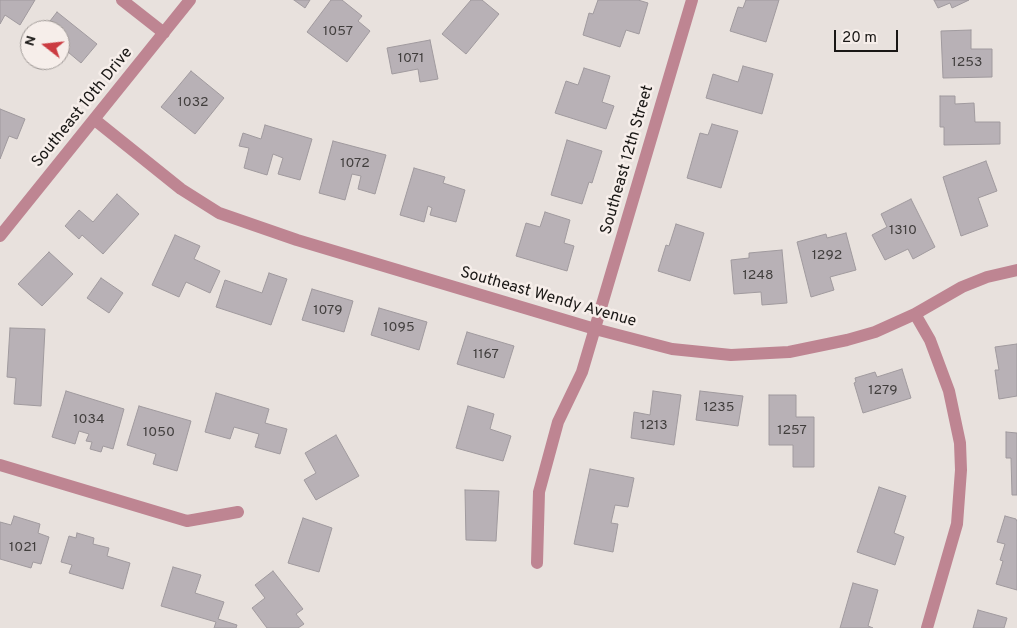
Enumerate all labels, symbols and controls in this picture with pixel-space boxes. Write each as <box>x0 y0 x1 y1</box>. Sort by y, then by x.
north arrow <box>20 20 70 70</box>
scale bar <box>837 20 901 52</box>
house number: 1057 <box>323 24 353 40</box>
text: 20 m <box>842 29 877 48</box>
text: N <box>22 34 41 48</box>
street label: Southeast 10th Drive <box>29 44 137 172</box>
house number: 1071 <box>398 51 424 67</box>
house number: 1253 <box>952 55 982 71</box>
street label: Southeast 12th Street <box>597 83 659 237</box>
house number: 1032 <box>178 95 208 111</box>
house number: 1072 <box>340 156 370 172</box>
house number: 1310 <box>889 223 917 239</box>
house number: 1292 <box>812 248 842 264</box>
street label: Southeast Wendy Avenue <box>458 264 638 332</box>
house number: 1248 <box>743 268 773 284</box>
house number: 1079 <box>313 303 343 319</box>
house number: 1095 <box>383 320 415 336</box>
house number: 1167 <box>473 347 499 363</box>
house number: 1279 <box>868 383 898 399</box>
house number: 1235 <box>704 400 734 416</box>
house number: 1034 <box>73 412 105 428</box>
house number: 1213 <box>640 418 668 434</box>
house number: 1257 <box>777 423 807 439</box>
house number: 1050 <box>143 425 175 441</box>
house number: 1021 <box>9 540 37 556</box>

